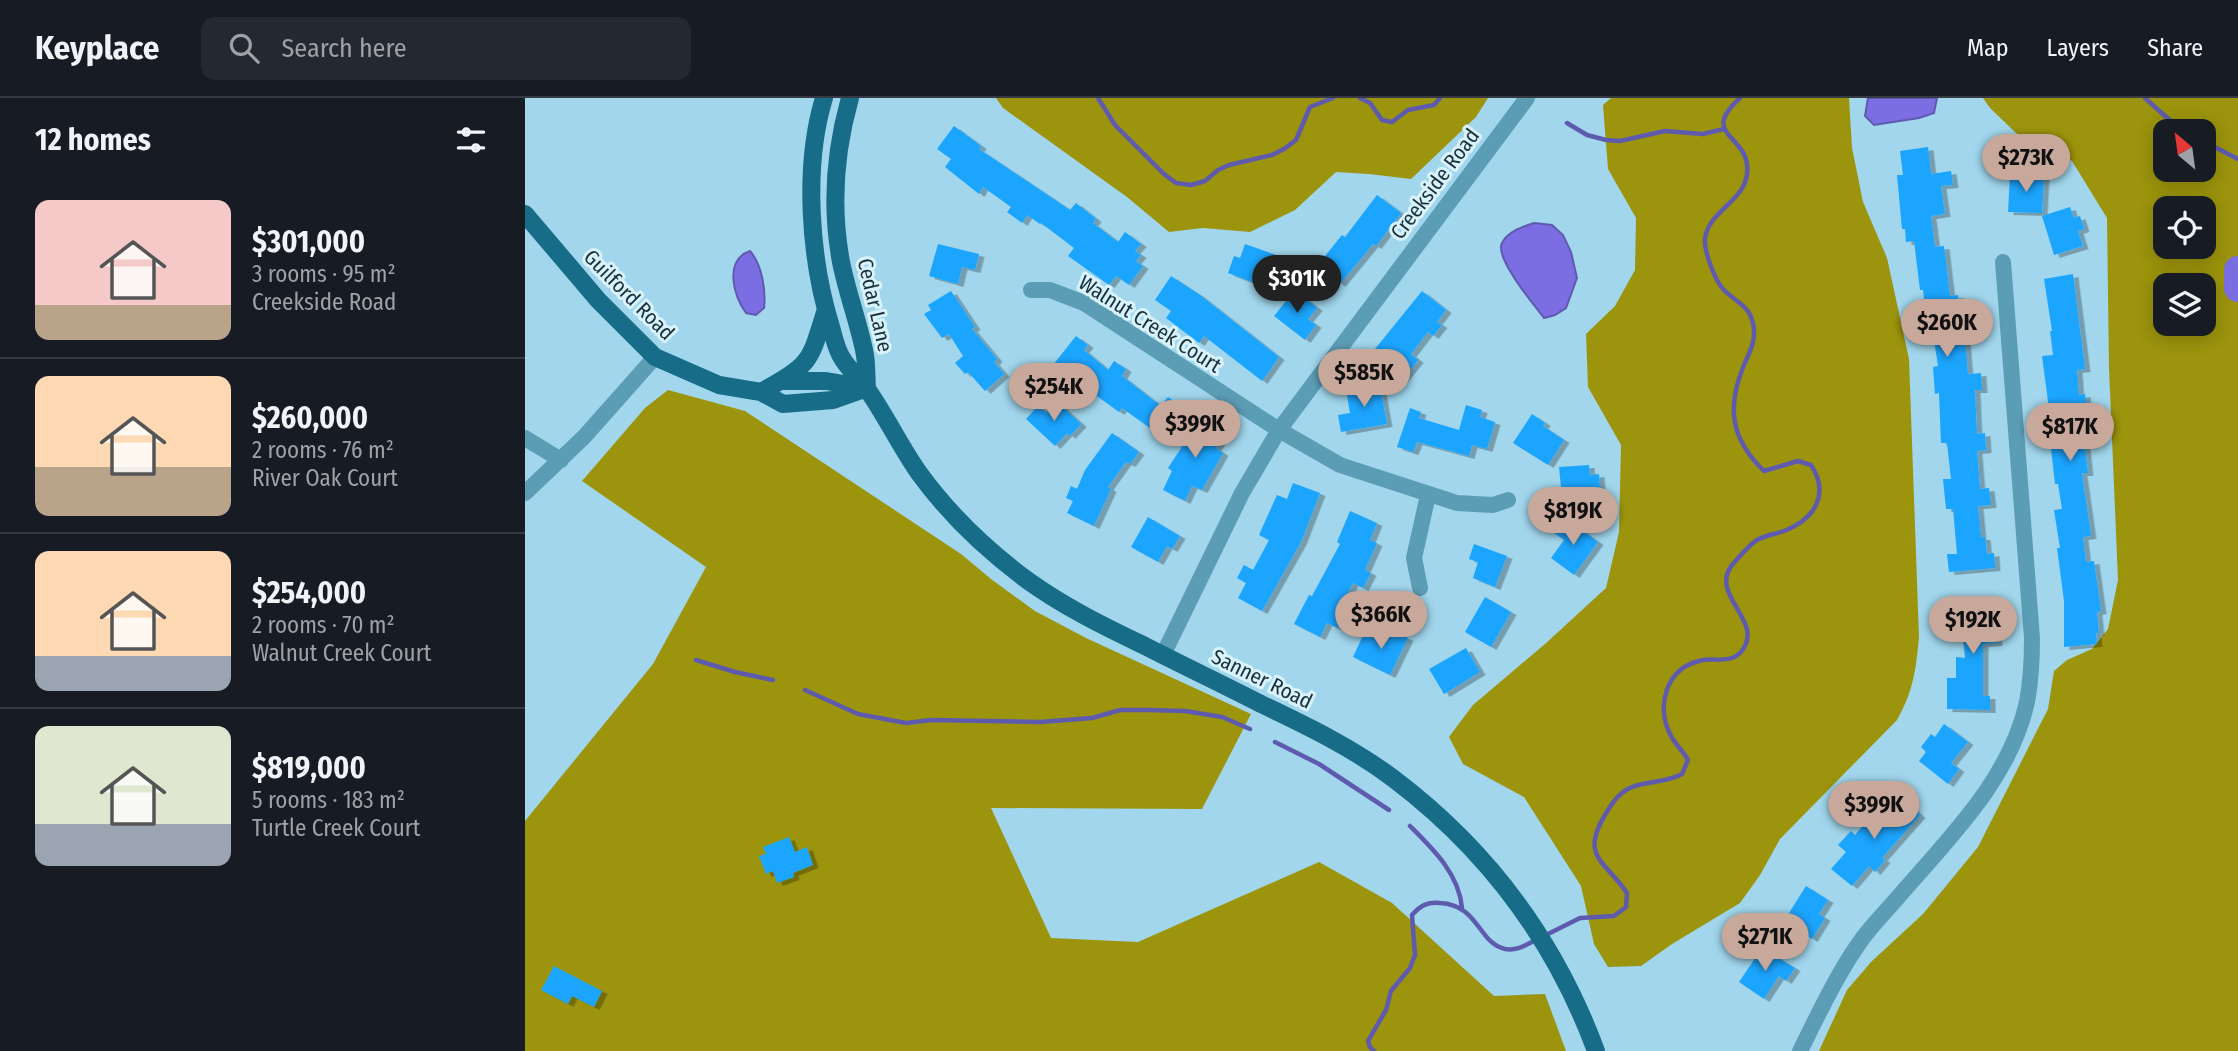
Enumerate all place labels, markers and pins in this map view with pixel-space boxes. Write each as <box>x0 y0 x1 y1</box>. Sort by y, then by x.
pin: $273K <box>1977 134 2075 194</box>
pin: $301K <box>1248 256 1346 315</box>
pin: $260K <box>1898 300 1996 359</box>
pin: $585K <box>1315 350 1413 409</box>
pin: $254K <box>1005 364 1103 423</box>
pin: $399K <box>1146 400 1244 460</box>
pin: $817K <box>2021 404 2119 463</box>
pin: $819K <box>1524 488 1622 547</box>
pin: $366K <box>1332 592 1430 651</box>
pin: $192K <box>1924 596 2022 656</box>
pin: $399K <box>1825 782 1923 841</box>
pin: $271K <box>1716 914 1814 973</box>

